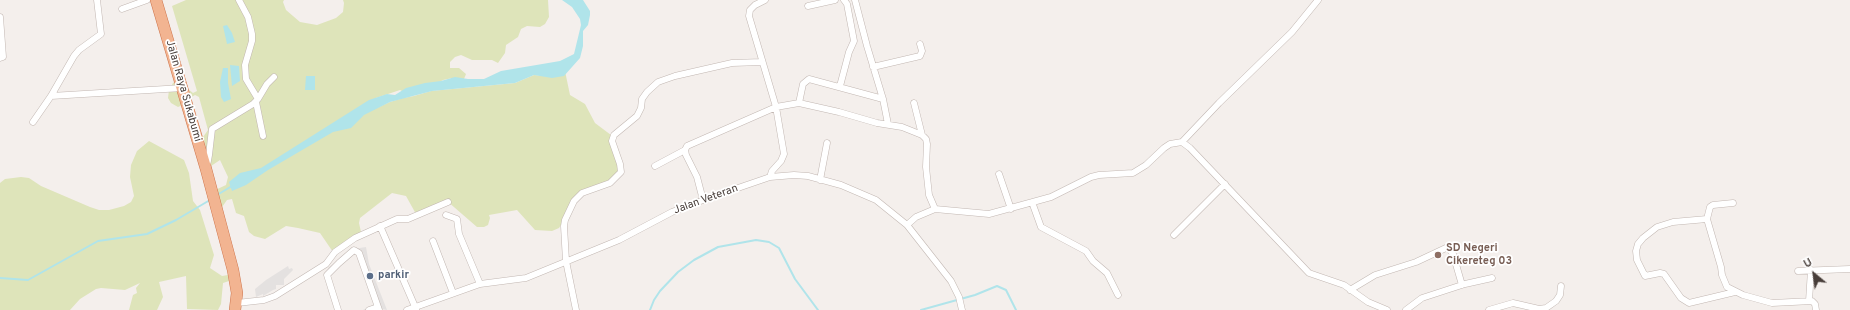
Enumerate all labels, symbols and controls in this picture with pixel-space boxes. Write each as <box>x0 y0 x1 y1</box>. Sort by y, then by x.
street label: Jalan Raya Sukabumi <box>162 39 204 143</box>
street label: Jalan Veteran <box>672 182 740 218</box>
place label: SD Negeri Cikereteg 03 <box>1446 242 1512 268</box>
marker: SD Negeri Cikereteg 03 <box>1433 250 1443 260</box>
north arrow <box>1794 254 1834 294</box>
text: U <box>1801 255 1815 272</box>
place label: parkir <box>378 269 409 283</box>
marker: parkir <box>365 271 375 281</box>

